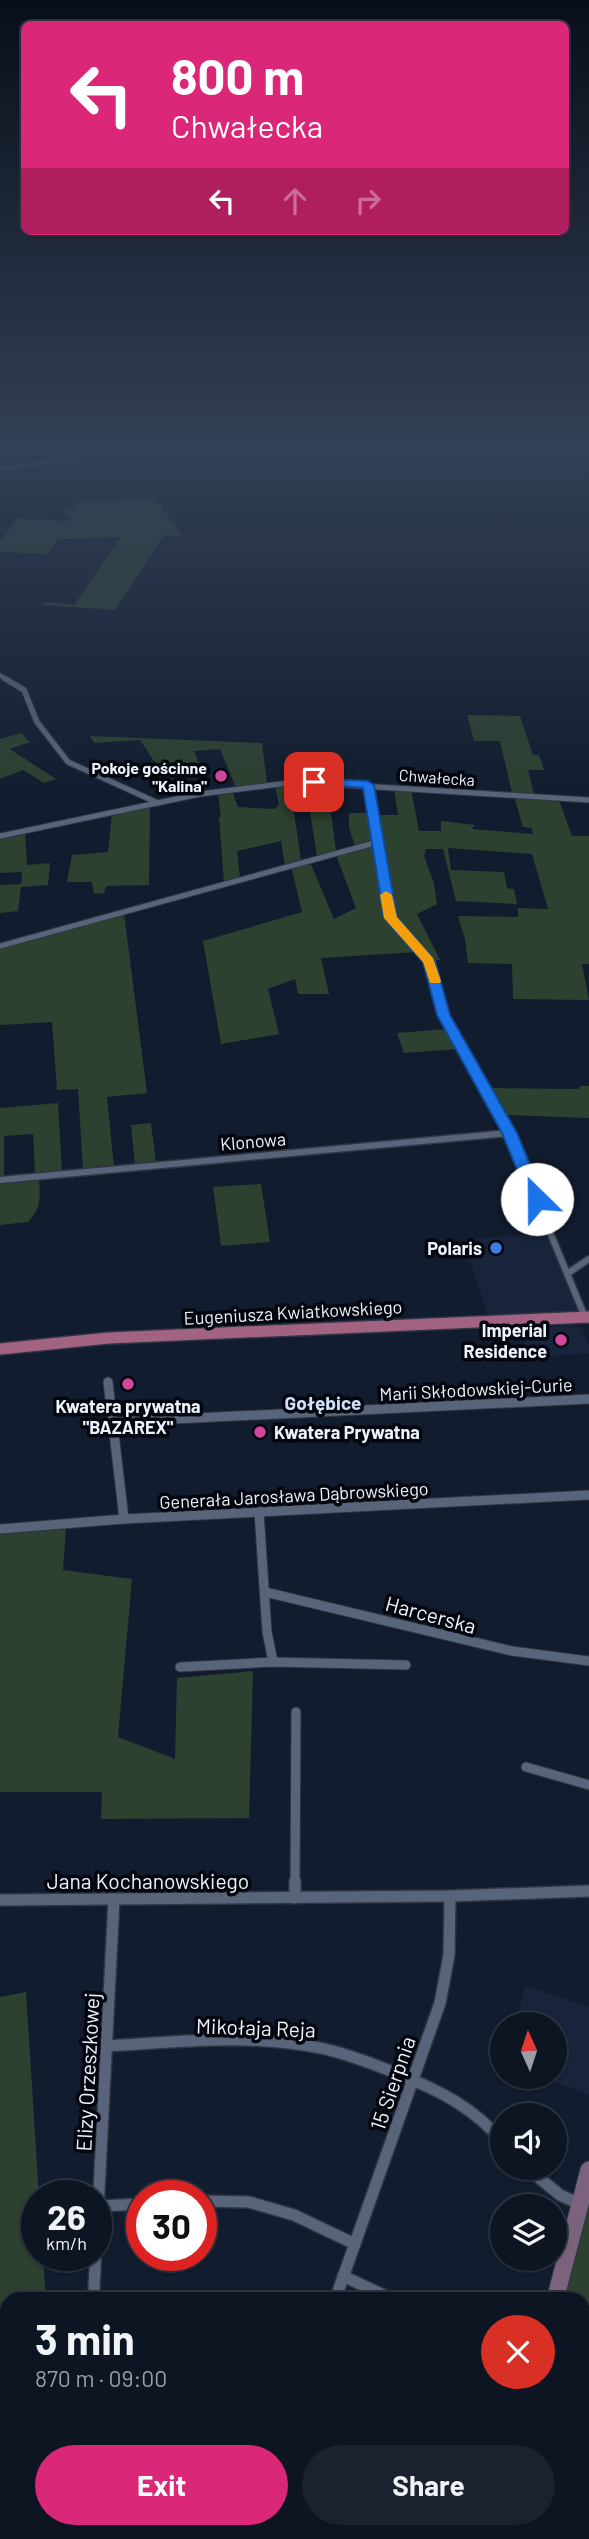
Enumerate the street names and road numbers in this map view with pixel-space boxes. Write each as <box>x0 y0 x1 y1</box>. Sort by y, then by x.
street label: Chwałecka <box>398 765 476 789</box>
street label: Klonowa <box>219 1127 287 1155</box>
street label: Eugeniusza Kwiatkowskiego <box>183 1295 403 1329</box>
street label: Marii Skłodowskiej-Curie <box>379 1373 573 1405</box>
street label: Generała Jarosława Dąbrowskiego <box>159 1477 429 1513</box>
street label: Harcerska <box>383 1590 479 1638</box>
street label: Jana Kochanowskiego <box>47 1868 249 1893</box>
street label: Elizy Orzeszkowej <box>70 1992 104 2152</box>
street label: Mikołaja Reja <box>196 2012 316 2042</box>
street label: 15 Sierpnia <box>364 2033 420 2133</box>

